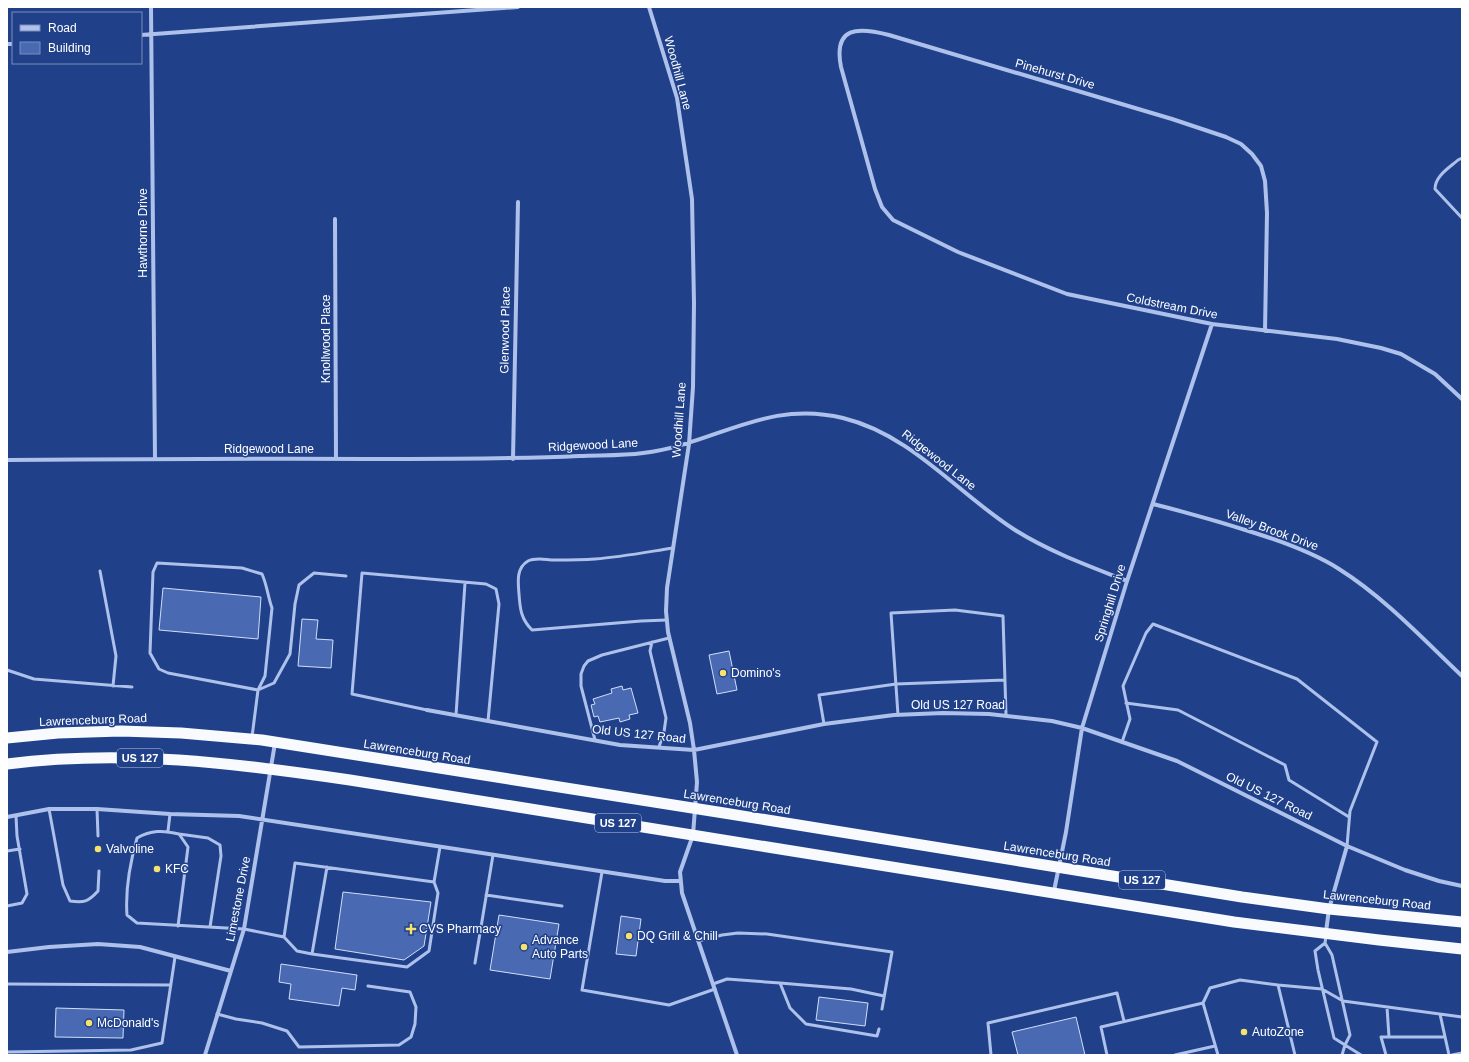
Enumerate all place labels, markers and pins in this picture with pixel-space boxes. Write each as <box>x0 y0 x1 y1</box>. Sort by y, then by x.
place label: Domino's <box>731 666 781 680</box>
marker: Domino's <box>718 668 728 678</box>
place label: Valvoline <box>106 842 154 856</box>
marker: Valvoline <box>93 844 103 854</box>
place label: KFC <box>165 862 189 876</box>
marker: KFC <box>152 864 162 874</box>
place label: CVS Pharmacy <box>419 922 501 936</box>
marker: CVS Pharmacy <box>406 924 416 934</box>
place label: DQ Grill & Chill <box>637 929 718 943</box>
marker: DQ Grill & Chill <box>624 931 634 941</box>
place label: Advance Auto Parts <box>532 933 588 961</box>
marker: Advance Auto Parts <box>519 942 529 952</box>
place label: McDonald's <box>97 1016 159 1030</box>
marker: McDonald's <box>84 1018 94 1028</box>
place label: AutoZone <box>1252 1025 1304 1039</box>
marker: AutoZone <box>1239 1027 1249 1037</box>

